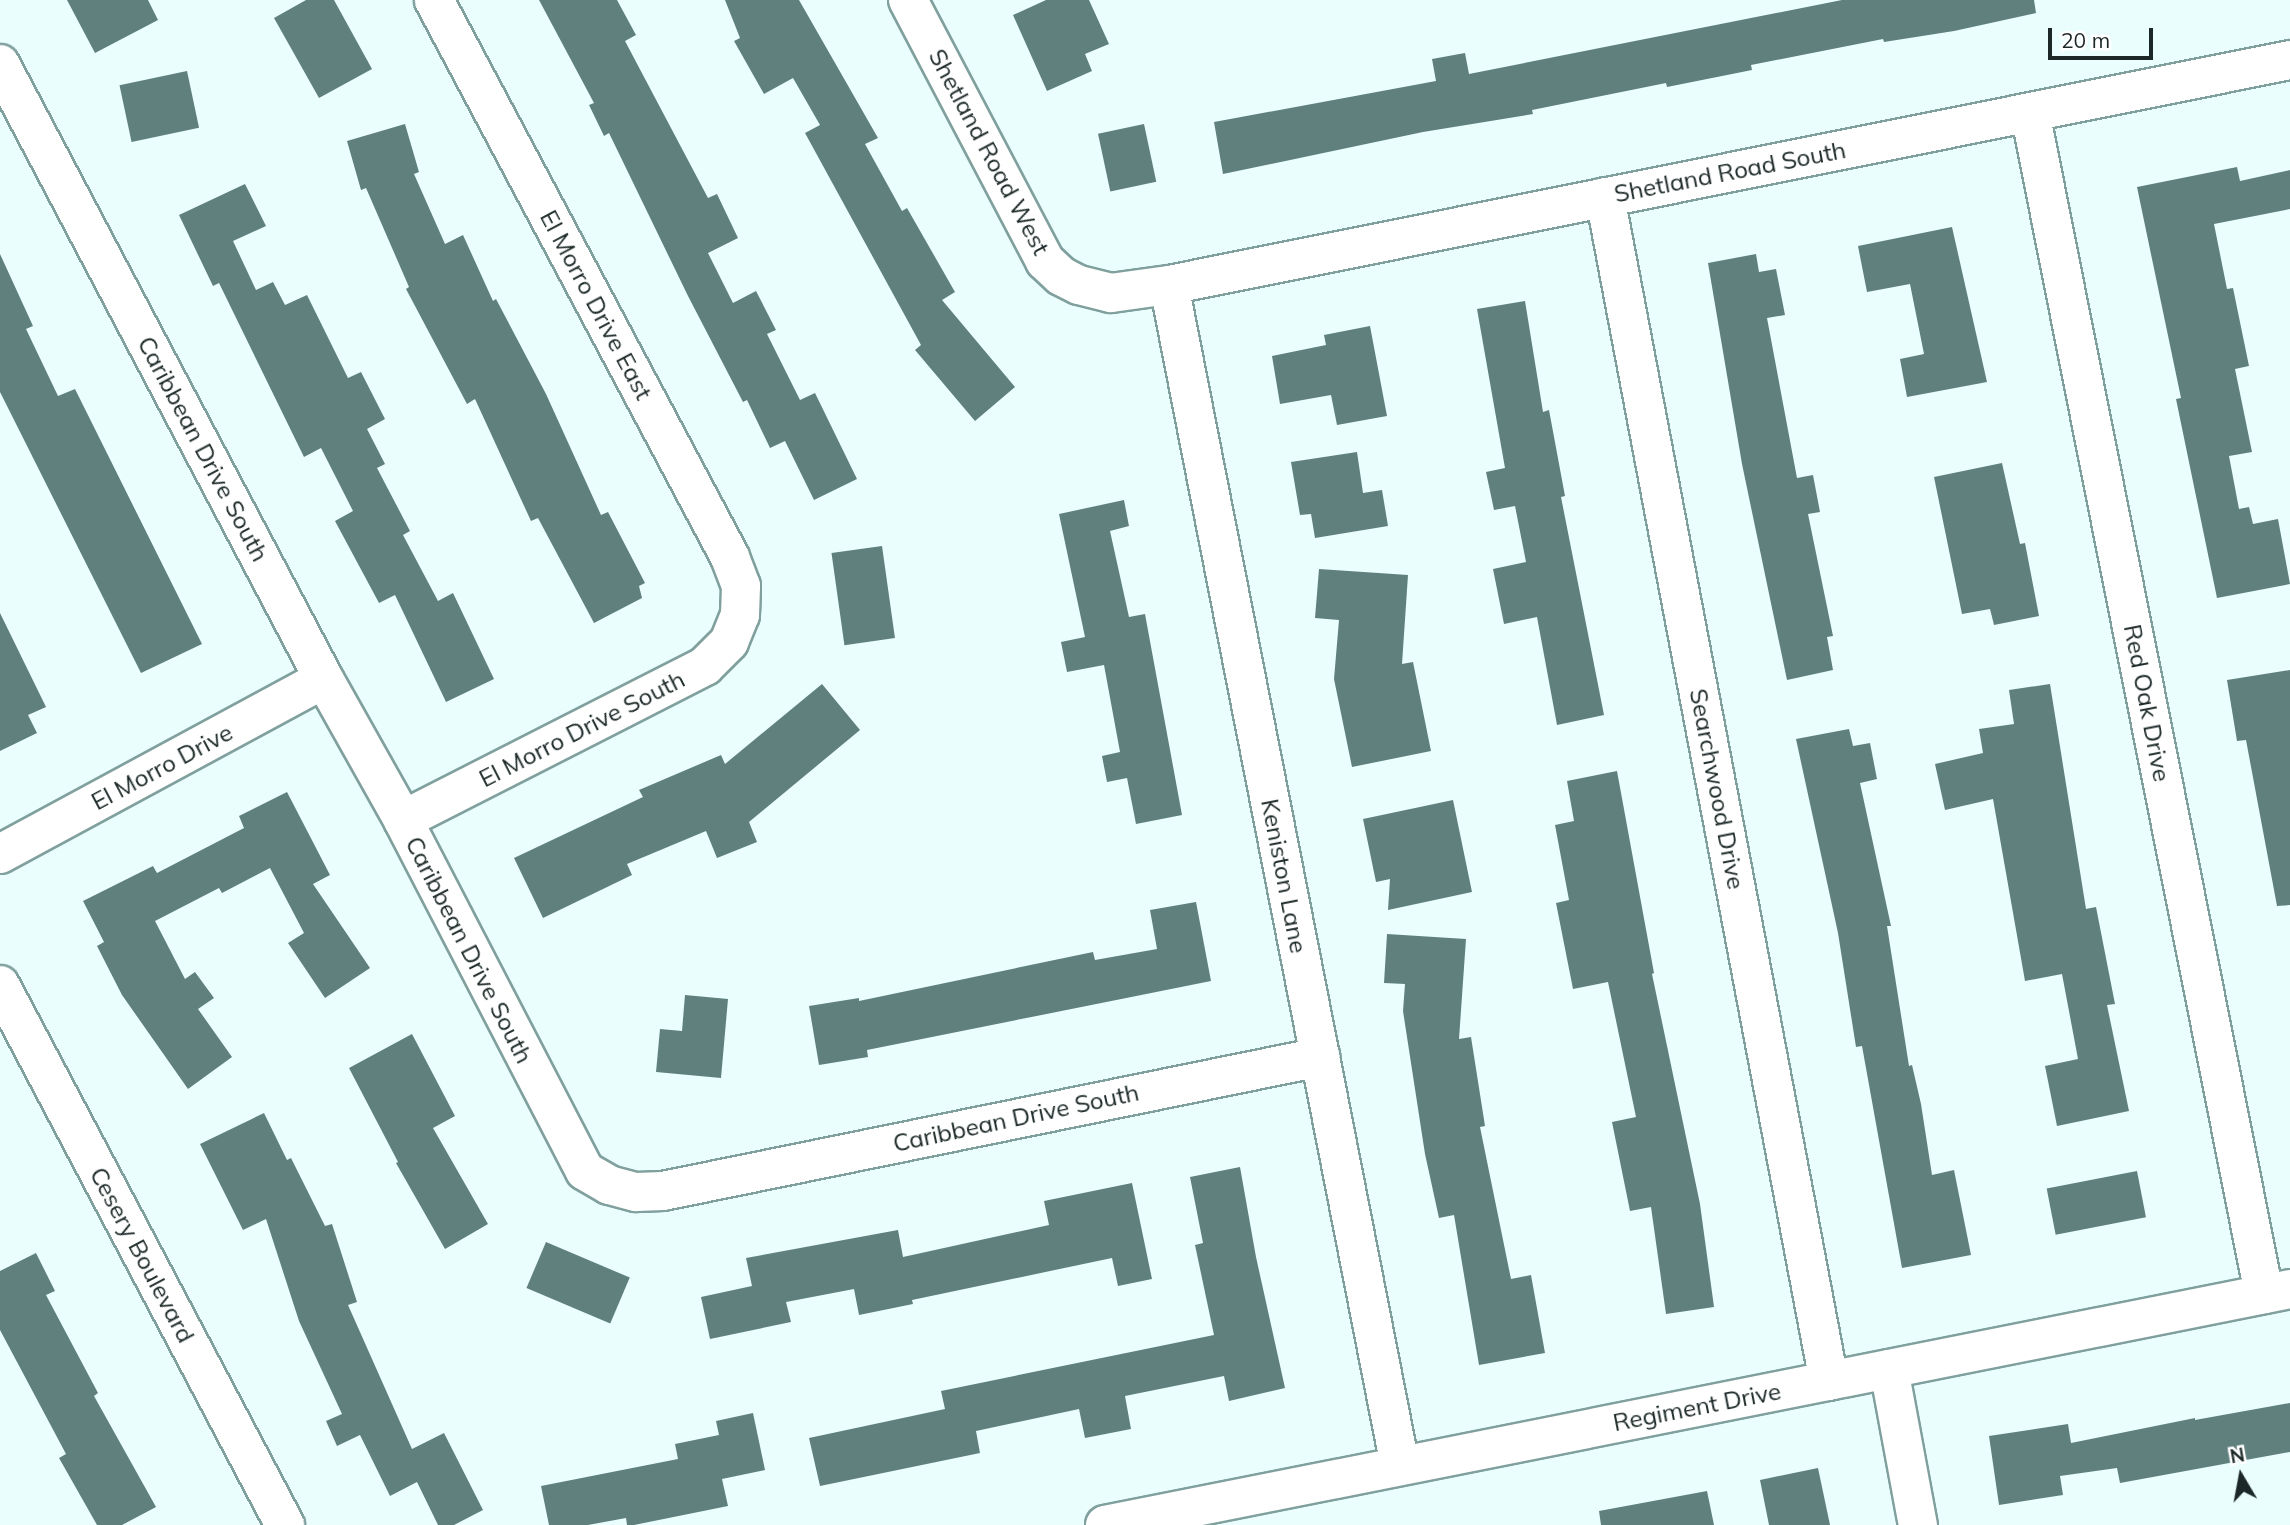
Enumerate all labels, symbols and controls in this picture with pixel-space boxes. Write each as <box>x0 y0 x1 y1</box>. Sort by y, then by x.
scale bar <box>2052 14 2157 58</box>
text: 20 m <box>2061 27 2110 53</box>
street label: Shetland Road West <box>923 44 1055 260</box>
street label: Shetland Road South <box>1612 135 1848 209</box>
street label: El Morro Drive East <box>534 205 658 405</box>
street label: Caribbean Drive South <box>131 332 275 566</box>
street label: Red Oak Drive <box>2118 622 2176 784</box>
street label: El Morro Drive South <box>474 665 690 793</box>
street label: Searchwood Drive <box>1683 686 1751 892</box>
street label: El Morro Drive <box>87 718 237 816</box>
street label: Keniston Lane <box>1255 796 1313 956</box>
street label: Caribbean Drive South <box>399 832 539 1068</box>
street label: Caribbean Drive South <box>890 1078 1142 1158</box>
street label: Cesery Boulevard <box>84 1162 200 1348</box>
street label: Regiment Drive <box>1611 1377 1783 1437</box>
north arrow <box>2206 1441 2276 1511</box>
text: N <box>2228 1442 2247 1468</box>

